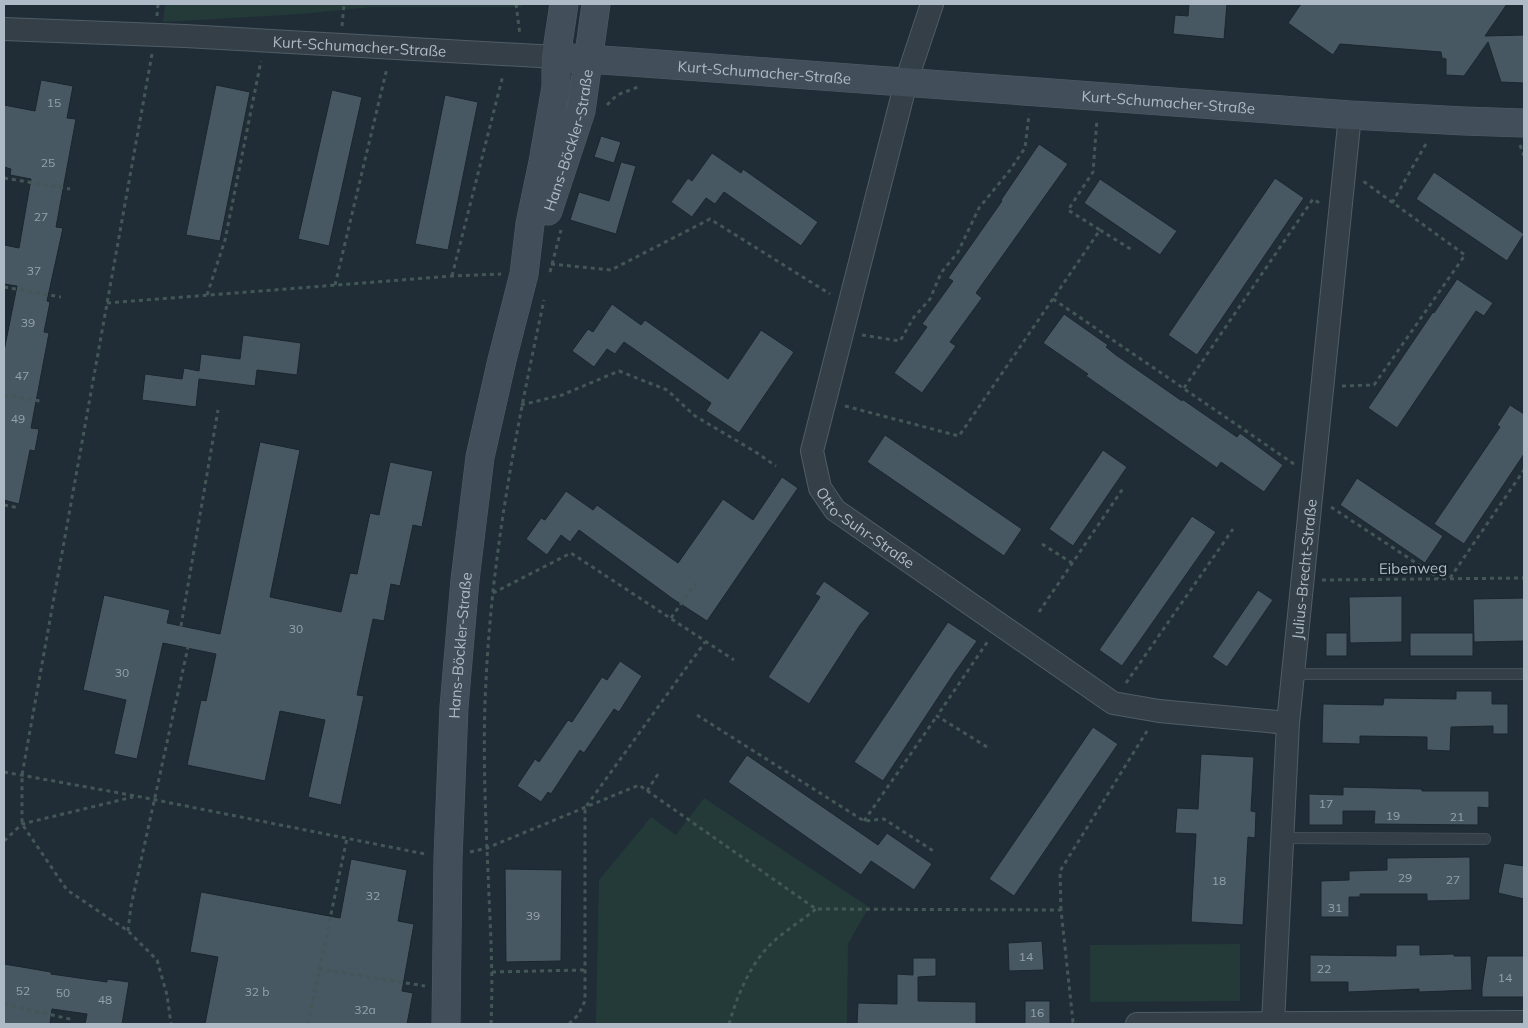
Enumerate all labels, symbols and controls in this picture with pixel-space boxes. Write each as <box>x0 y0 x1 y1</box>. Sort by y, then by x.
street label: Kurt-Schumacher-Straße <box>272 31 447 60</box>
street label: Kurt-Schumacher-Straße <box>677 56 852 88</box>
street label: Hans-Böckler-Straße <box>539 68 596 213</box>
street label: Kurt-Schumacher-Straße <box>1081 86 1256 117</box>
house number: 15 <box>47 95 61 110</box>
house number: 25 <box>41 155 55 170</box>
house number: 27 <box>34 209 48 224</box>
house number: 37 <box>27 263 41 278</box>
house number: 39 <box>21 315 35 330</box>
house number: 47 <box>15 368 29 383</box>
house number: 49 <box>11 411 25 426</box>
street label: Otto-Suhr-Straße <box>812 483 919 572</box>
street label: Julius-Brecht-Straße <box>1287 498 1320 640</box>
street label: Eibenweg <box>1379 558 1447 578</box>
street label: Hans-Böckler-Straße <box>444 571 475 719</box>
house number: 30 <box>289 621 303 636</box>
house number: 30 <box>115 665 129 680</box>
house number: 17 <box>1319 796 1333 811</box>
house number: 19 <box>1386 808 1400 823</box>
house number: 21 <box>1450 809 1464 824</box>
house number: 29 <box>1398 870 1412 885</box>
house number: 27 <box>1446 872 1460 887</box>
house number: 18 <box>1212 873 1226 888</box>
house number: 32 <box>366 888 380 903</box>
house number: 31 <box>1328 900 1342 915</box>
house number: 39 <box>526 908 540 923</box>
house number: 14 <box>1019 949 1033 964</box>
house number: 22 <box>1317 961 1331 976</box>
house number: 14 <box>1498 970 1512 985</box>
house number: 52 <box>16 983 30 998</box>
house number: 32 b <box>245 984 269 999</box>
house number: 50 <box>56 985 70 1000</box>
house number: 48 <box>98 992 112 1007</box>
house number: 32a <box>354 1002 376 1017</box>
house number: 16 <box>1030 1005 1044 1020</box>

